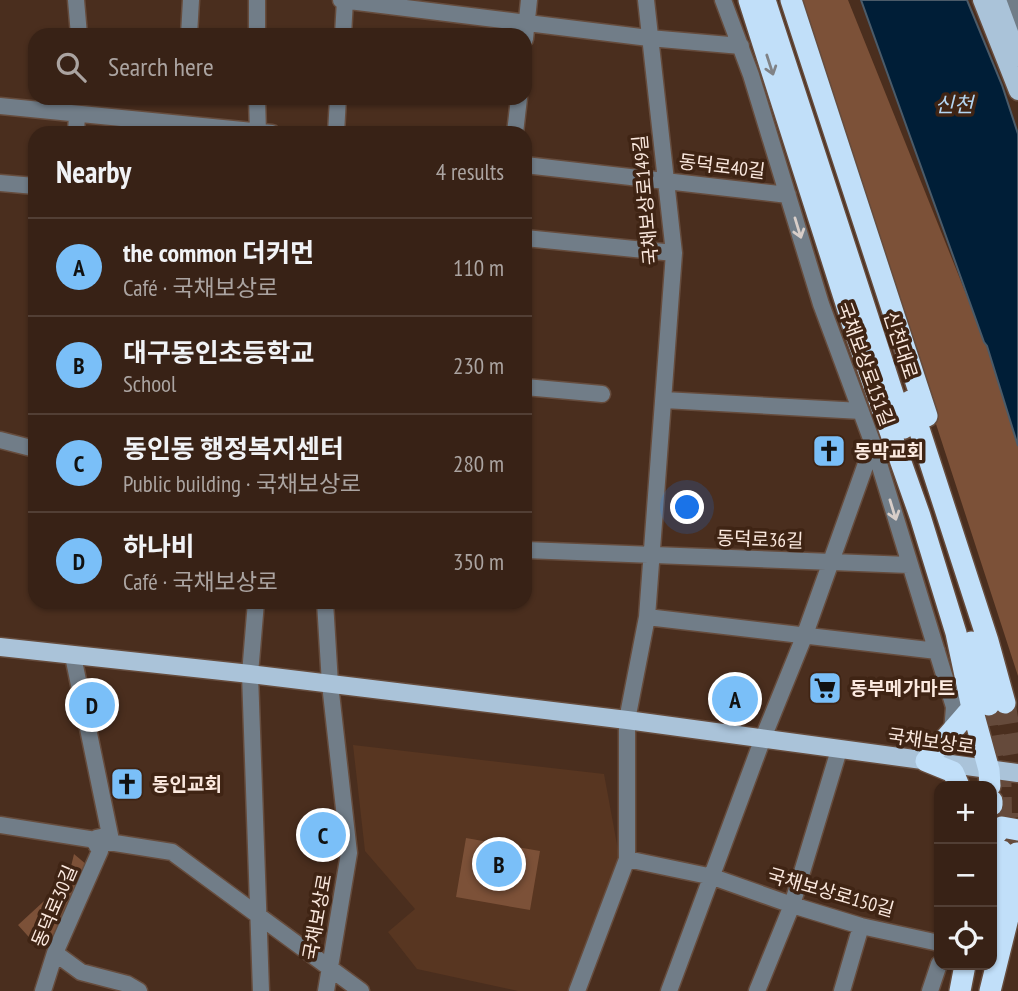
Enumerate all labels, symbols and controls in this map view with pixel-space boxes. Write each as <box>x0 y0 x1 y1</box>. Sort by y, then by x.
search box <box>28 28 532 105</box>
icon: search <box>52 48 90 86</box>
text: Search here <box>108 50 214 83</box>
one-way arrow <box>764 54 777 76</box>
water label: 신천 <box>935 91 976 118</box>
street label: 국채보상로149길 <box>627 134 663 266</box>
street label: 동덕로40길 <box>677 149 767 183</box>
text: Nearby <box>56 152 131 191</box>
text: 4 results <box>436 157 504 186</box>
one-way arrow <box>792 216 805 238</box>
text: the common 더커먼 <box>123 236 314 269</box>
text: A <box>73 253 85 282</box>
text: 110 m <box>453 253 504 282</box>
text: Café · 국채보상로 <box>123 273 278 302</box>
street label: 국채보상로151길 <box>832 299 900 429</box>
street label: 신천대로 <box>879 308 923 382</box>
text: 대구동인초등학교 <box>123 336 314 369</box>
text: B <box>73 351 85 380</box>
text: 230 m <box>453 351 504 380</box>
text: School <box>123 369 176 398</box>
text: 동인동 행정복지센터 <box>123 432 344 465</box>
church icon: 동막교회 <box>810 432 848 470</box>
place label: 동막교회 <box>854 439 924 463</box>
text: C <box>74 449 84 478</box>
text: 280 m <box>453 449 504 478</box>
text: Public building · 국채보상로 <box>123 469 361 498</box>
your location <box>670 490 704 524</box>
one-way arrow <box>887 498 900 520</box>
street label: 동덕로36길 <box>716 525 804 553</box>
text: 하나비 <box>123 530 195 563</box>
text: D <box>73 547 85 576</box>
text: 350 m <box>453 547 504 576</box>
text: Café · 국채보상로 <box>123 567 278 596</box>
supermarket icon: 동부메가마트 <box>806 669 844 707</box>
pin: A <box>712 673 758 725</box>
place label: 동부메가마트 <box>850 676 955 700</box>
pin: D <box>69 679 115 731</box>
street label: 국채보상로 <box>886 723 976 759</box>
church icon: 동인교회 <box>108 765 146 803</box>
place label: 동인교회 <box>152 772 222 796</box>
map controls <box>934 781 997 970</box>
button: + <box>934 781 997 844</box>
pin: C <box>300 809 346 861</box>
pin: B <box>476 838 522 890</box>
button: − <box>934 844 997 907</box>
street label: 동덕로30길 <box>26 861 82 951</box>
street label: 국채보상로150길 <box>765 862 897 922</box>
street label: 국채보상로 <box>298 872 336 962</box>
button: locate <box>934 907 997 970</box>

